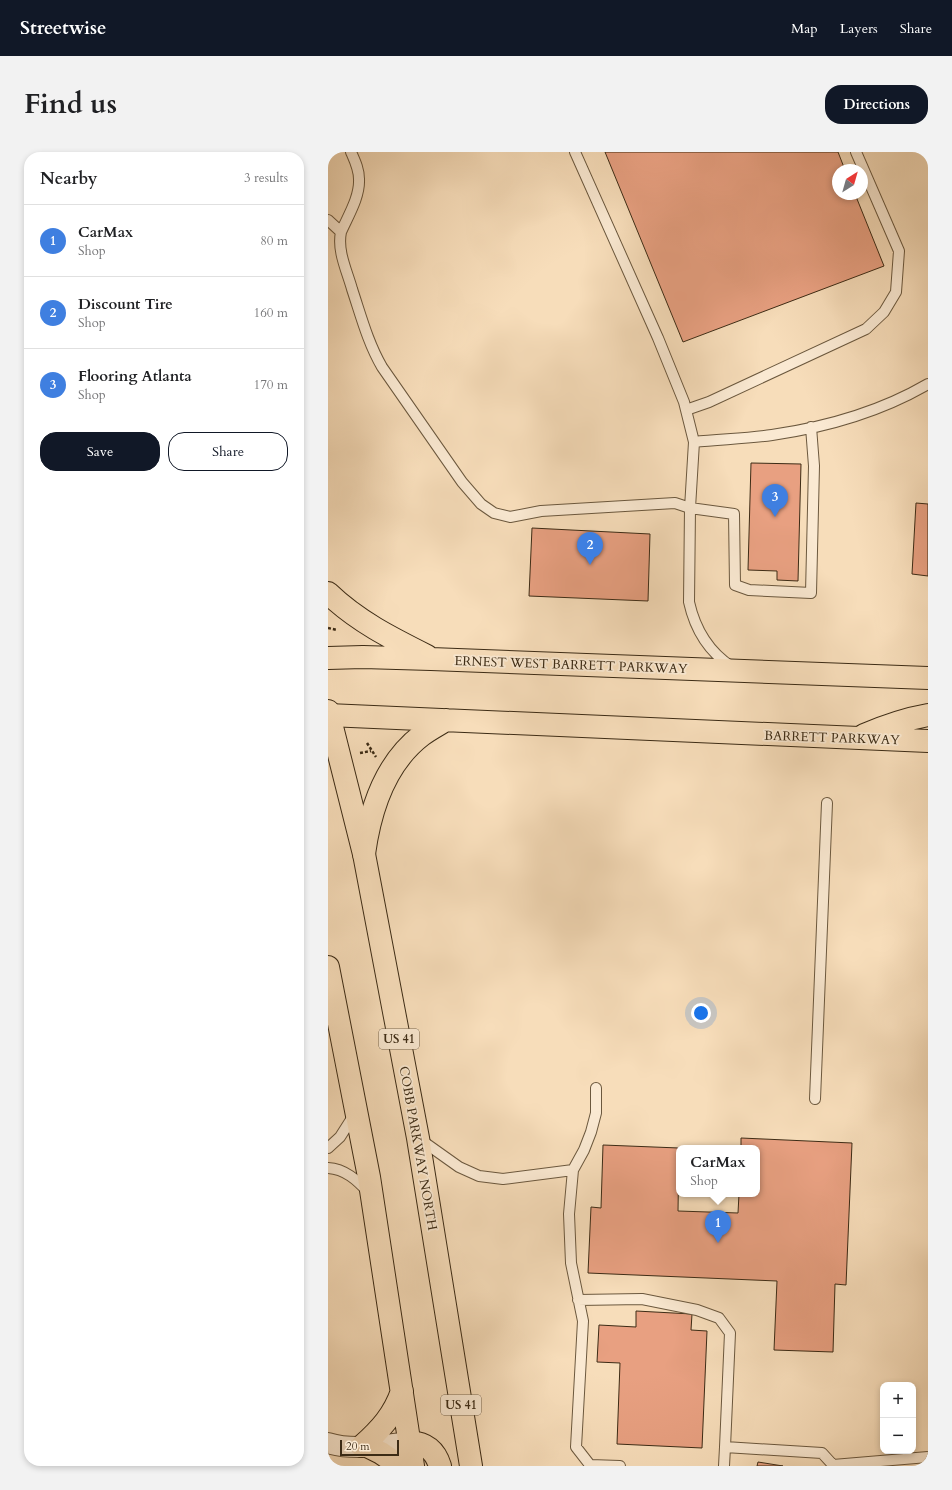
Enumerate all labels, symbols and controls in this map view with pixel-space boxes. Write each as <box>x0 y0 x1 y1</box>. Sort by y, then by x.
text: Streetwise <box>20 15 107 41</box>
text: Map <box>791 19 818 38</box>
text: Layers <box>840 19 878 38</box>
text: Share <box>900 19 932 38</box>
text: Find us <box>24 85 117 123</box>
button: Directions <box>825 85 928 124</box>
north arrow <box>832 164 868 200</box>
text: Nearby <box>40 167 97 190</box>
text: 3 results <box>244 169 288 187</box>
text: CarMax <box>78 222 133 242</box>
text: 1 <box>50 232 56 250</box>
text: 80 m <box>260 232 288 250</box>
text: Shop <box>78 242 106 260</box>
text: Discount Tire <box>78 294 173 314</box>
text: 2 <box>50 304 56 322</box>
text: 160 m <box>254 304 288 322</box>
text: Shop <box>78 314 106 332</box>
text: Flooring Atlanta <box>78 366 192 386</box>
text: 3 <box>50 376 56 394</box>
text: 170 m <box>254 376 288 394</box>
text: Shop <box>78 386 106 404</box>
button: Save <box>40 432 160 471</box>
button: Share <box>168 432 288 471</box>
pin: 3 <box>762 484 788 517</box>
pin: 2 <box>577 532 603 565</box>
street label: ERNEST WEST BARRETT PARKWAY <box>454 652 688 678</box>
street label: BARRETT PARKWAY <box>764 727 900 749</box>
your location <box>691 1003 711 1023</box>
road number: US 41 <box>379 1029 419 1049</box>
street label: COBB PARKWAY NORTH <box>395 1065 441 1232</box>
popup <box>676 1145 760 1197</box>
text: CarMax <box>690 1152 746 1172</box>
text: Shop <box>690 1172 718 1190</box>
pin: 1 <box>705 1210 731 1243</box>
map controls <box>880 1382 916 1454</box>
button: + <box>880 1382 916 1418</box>
road number: US 41 <box>441 1395 481 1415</box>
button: − <box>880 1418 916 1454</box>
scale bar <box>340 1438 399 1457</box>
text: 20 m <box>346 1439 370 1454</box>

